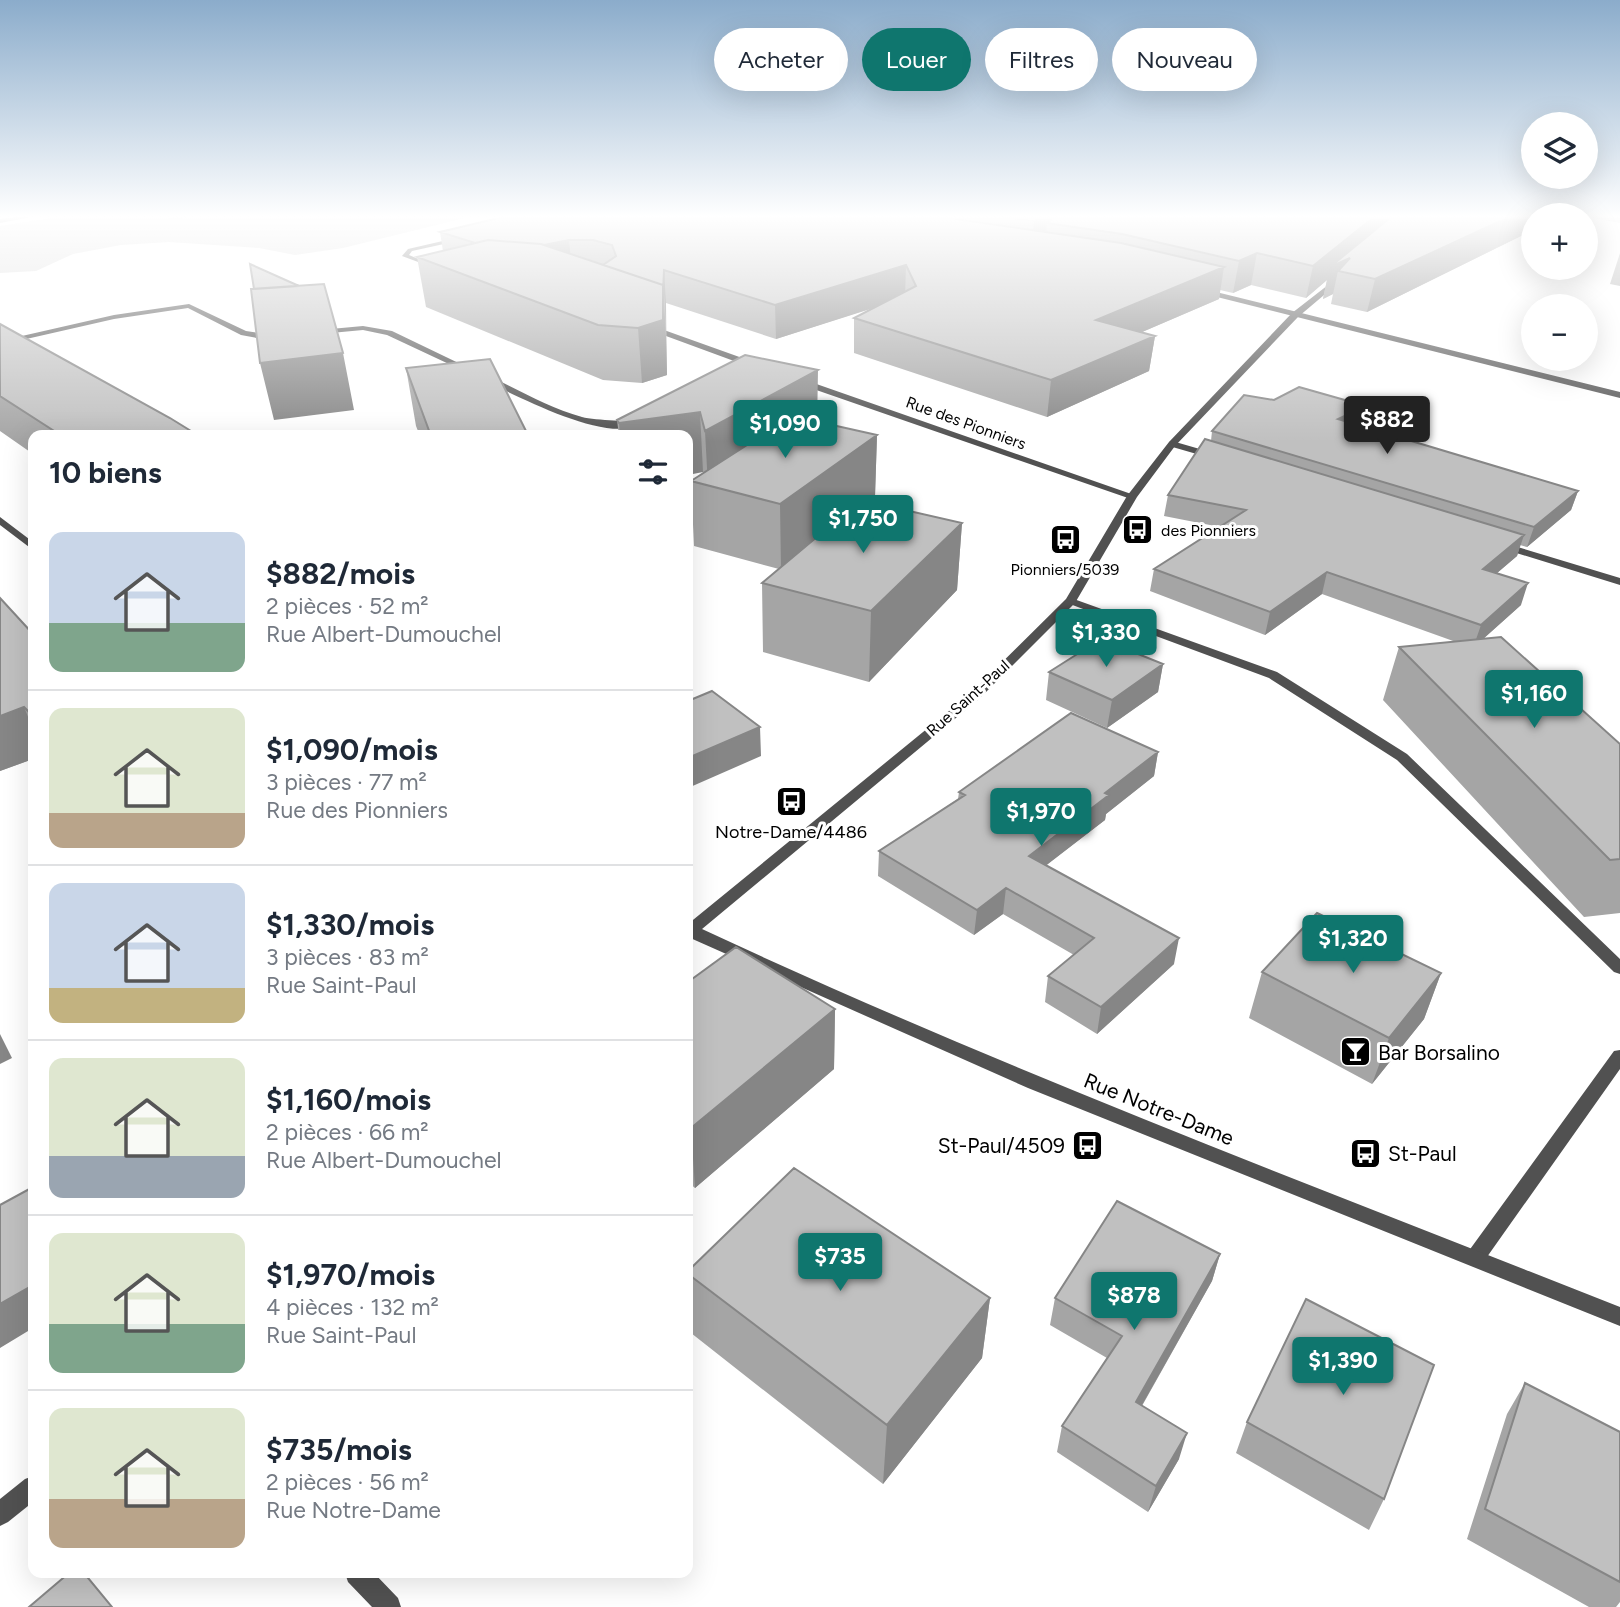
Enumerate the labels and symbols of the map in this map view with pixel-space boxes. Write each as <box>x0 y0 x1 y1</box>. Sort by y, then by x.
street label: Rue des Pionniers <box>903 392 1029 454</box>
pin: $882 <box>1346 396 1428 456</box>
pin: $1,090 <box>728 400 842 460</box>
pin: $1,750 <box>806 496 920 555</box>
bus stop icon: des Pionniers <box>1121 513 1155 547</box>
place label: des Pionniers <box>1161 521 1256 540</box>
bus stop icon: Pionniers/5039 <box>1048 523 1082 557</box>
place label: Pionniers/5039 <box>1011 560 1119 579</box>
pin: $1,330 <box>1049 610 1163 669</box>
street label: Rue Saint-Paul <box>923 656 1013 740</box>
pin: $1,160 <box>1477 670 1591 730</box>
bus stop icon: Notre-Dame/4486 <box>774 785 808 819</box>
pin: $1,970 <box>984 788 1098 848</box>
place label: Notre-Dame/4486 <box>715 821 867 843</box>
pin: $1,320 <box>1296 916 1410 975</box>
bar icon: Bar Borsalino <box>1338 1035 1372 1069</box>
place label: Bar Borsalino <box>1378 1040 1500 1065</box>
street label: Rue Notre-Dame <box>1080 1067 1238 1151</box>
bus stop icon: St-Paul/4509 <box>1071 1128 1105 1162</box>
place label: St-Paul/4509 <box>938 1133 1065 1158</box>
bus stop icon: St-Paul <box>1348 1136 1382 1170</box>
place label: St-Paul <box>1388 1141 1457 1166</box>
pin: $735 <box>799 1234 881 1293</box>
pin: $878 <box>1093 1272 1175 1332</box>
pin: $1,390 <box>1286 1338 1400 1397</box>

